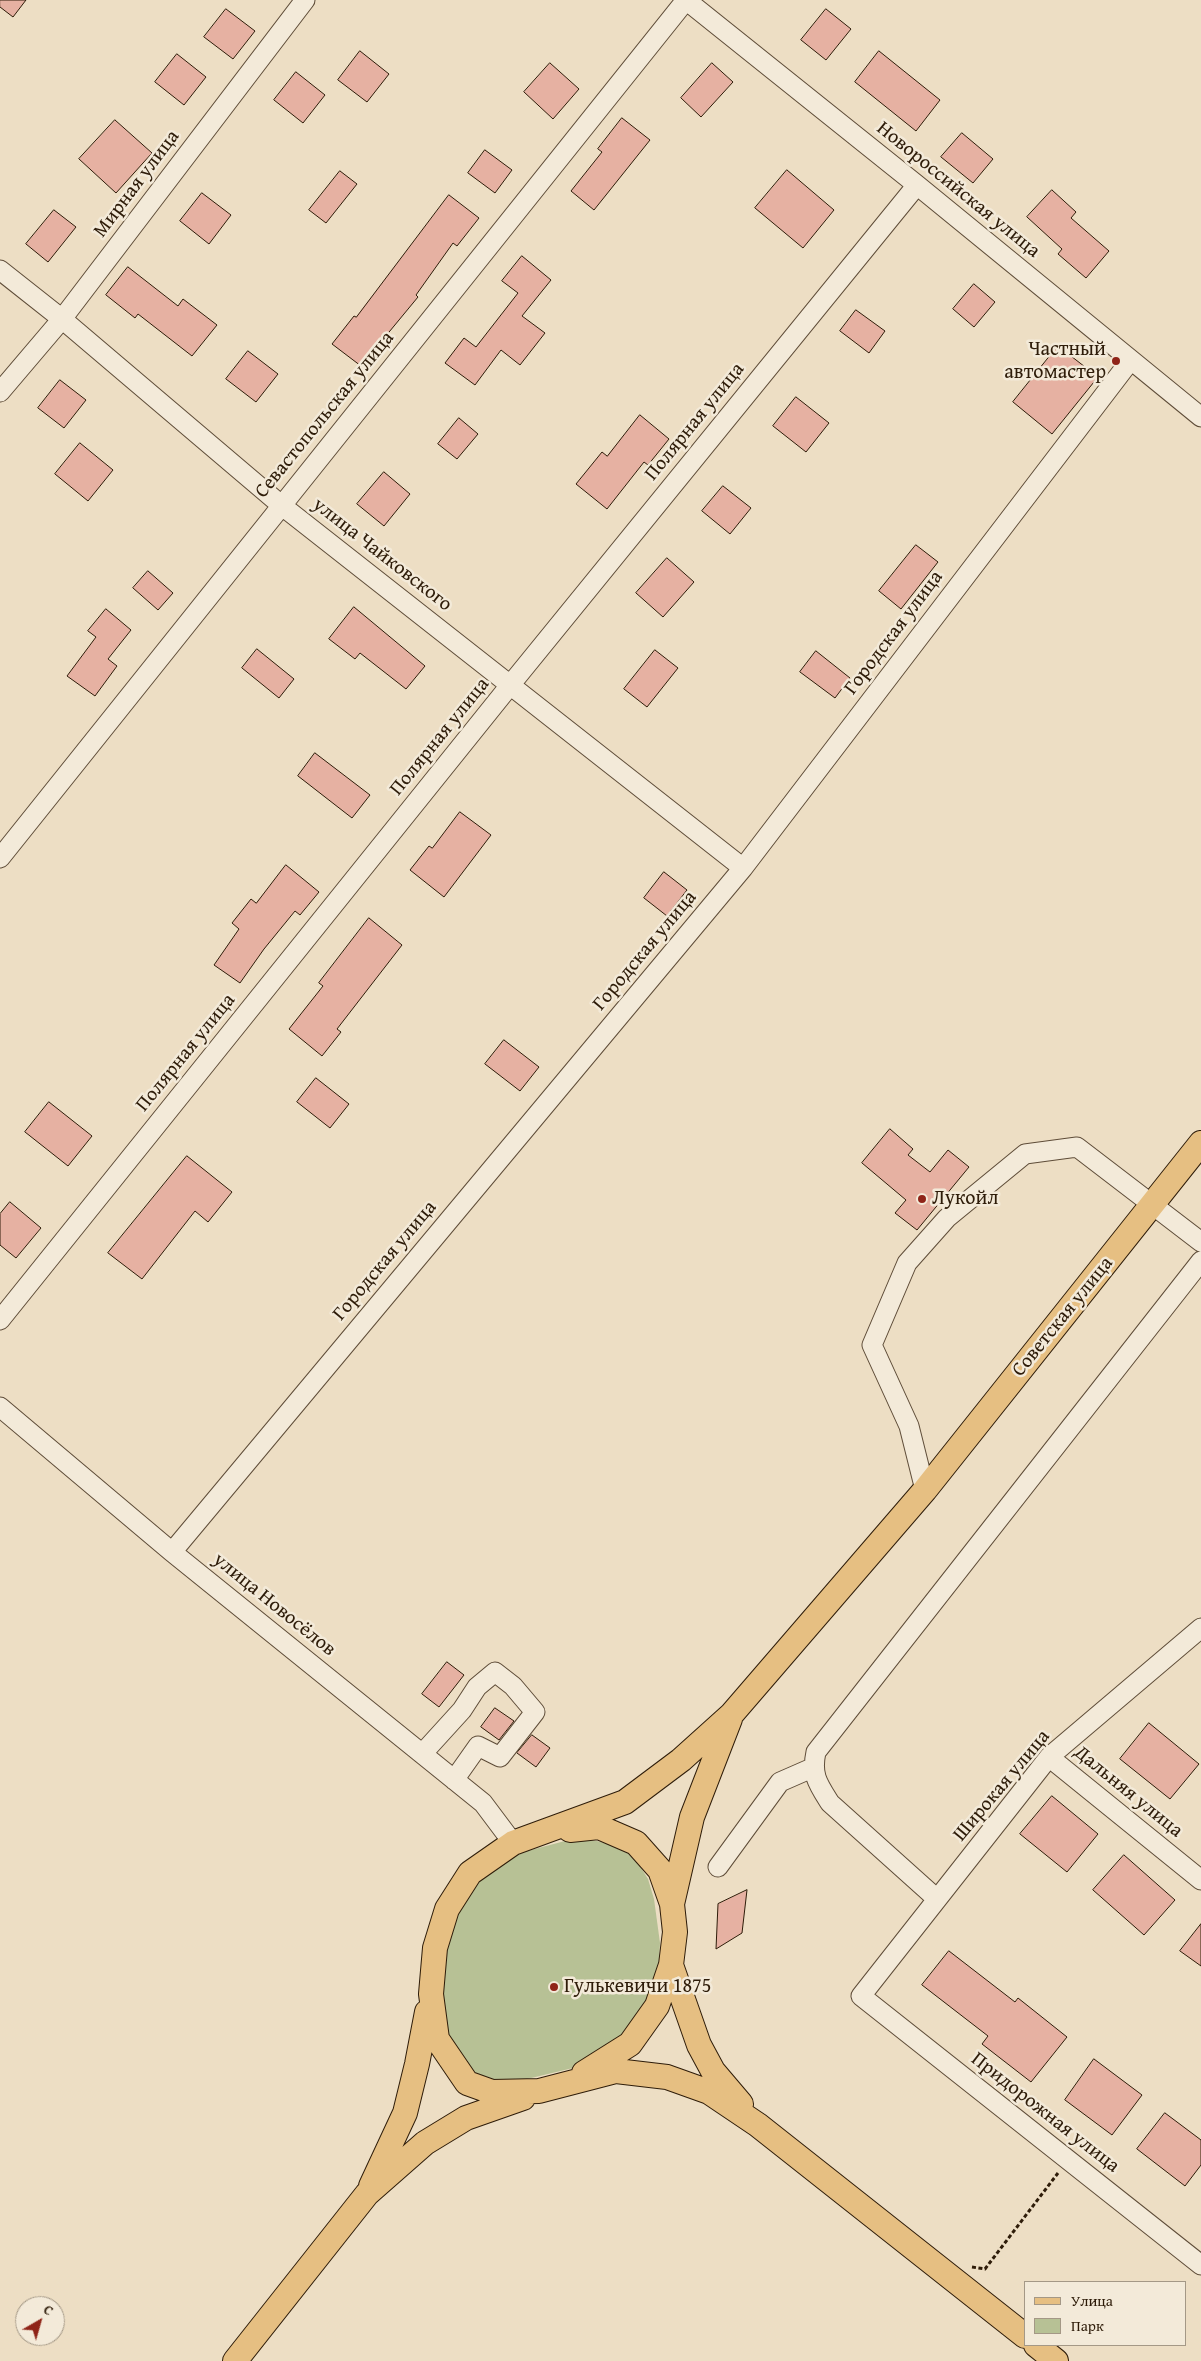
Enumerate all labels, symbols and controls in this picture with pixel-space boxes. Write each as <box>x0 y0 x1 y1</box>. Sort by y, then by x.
street label: Новороссийская улица <box>871 117 1045 263</box>
street label: Мирная улица <box>89 126 185 242</box>
street label: Севастопольская улица <box>250 327 400 503</box>
place label: Частный автомастер <box>1004 338 1106 385</box>
marker: Частный автомастер <box>1110 355 1122 367</box>
street label: Полярная улица <box>640 358 750 486</box>
street label: улица Чайковского <box>307 493 457 617</box>
street label: Городская улица <box>840 566 948 700</box>
street label: Полярная улица <box>385 673 495 801</box>
street label: Городская улица <box>588 886 702 1016</box>
street label: Полярная улица <box>131 989 241 1117</box>
place label: Лукойл <box>932 1187 998 1211</box>
marker: Лукойл <box>916 1193 928 1205</box>
street label: Городская улица <box>328 1196 442 1326</box>
street label: Советская улица <box>1007 1252 1119 1382</box>
street label: улица Новосёлов <box>208 1548 340 1662</box>
street label: Широкая улица <box>948 1725 1056 1847</box>
street label: Дальняя улица <box>1069 1741 1187 1843</box>
place label: Гулькевичи 1875 <box>564 1975 711 1999</box>
marker: Гулькевичи 1875 <box>548 1981 560 1993</box>
street label: Придорожная улица <box>966 2048 1124 2178</box>
legend <box>1024 2281 1186 2346</box>
text: Улица <box>1071 2290 1113 2311</box>
north arrow <box>15 2296 65 2346</box>
text: С <box>39 2300 58 2320</box>
text: Парк <box>1071 2315 1104 2336</box>

